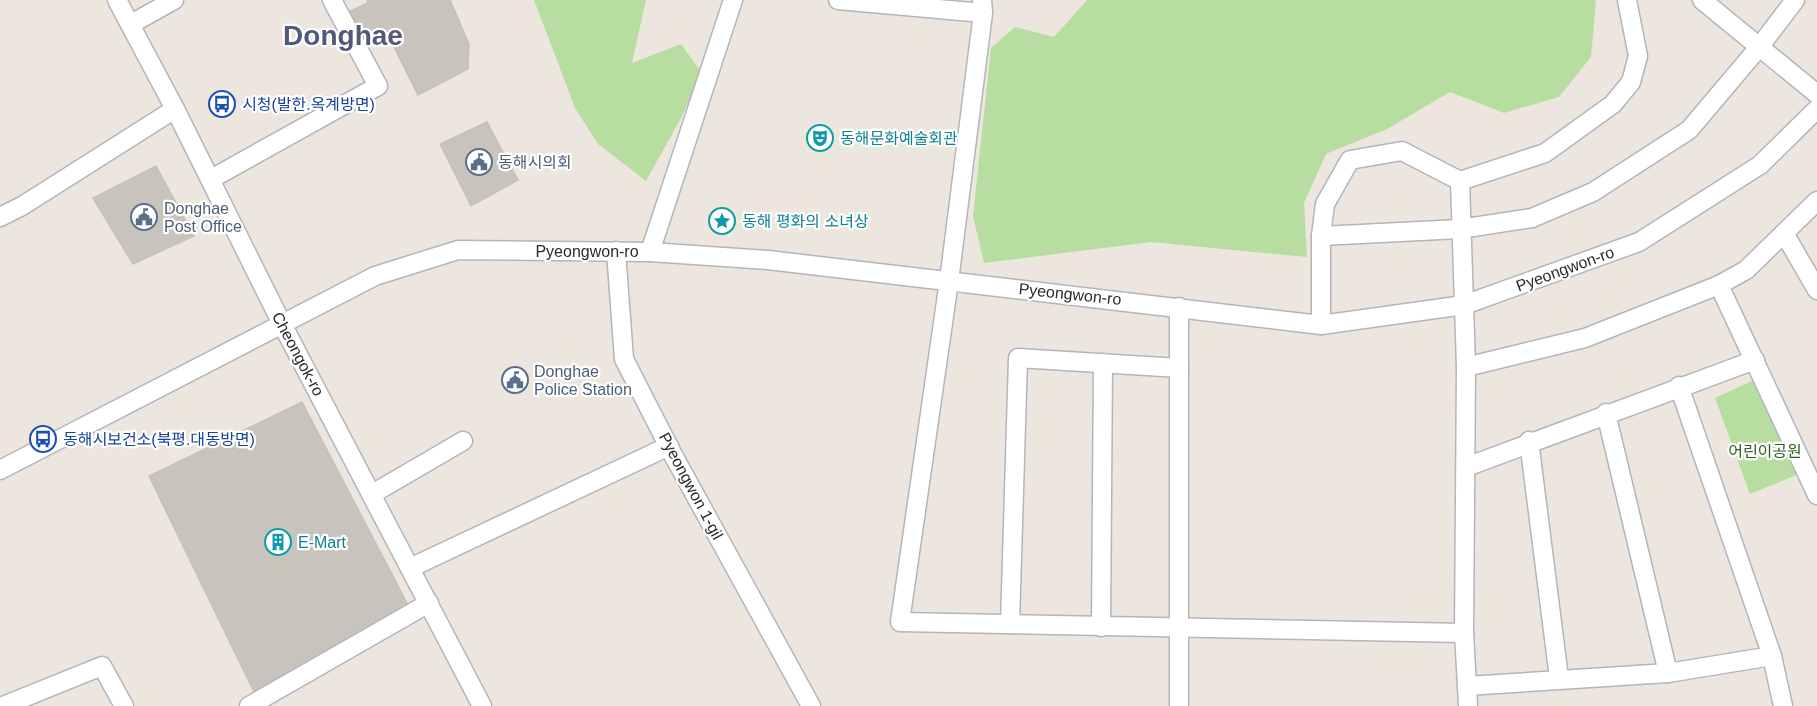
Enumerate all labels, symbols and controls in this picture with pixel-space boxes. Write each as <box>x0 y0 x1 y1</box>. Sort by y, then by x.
district label: Donghae <box>283 20 403 51</box>
bus stop icon: 시청(발한.옥계방면) <box>207 89 237 119</box>
place label: 시청(발한.옥계방면) <box>242 96 375 113</box>
theatre icon: 동해문화예술회관 <box>805 123 835 153</box>
place label: 동해문화예술회관 <box>840 130 958 147</box>
public building icon: 동해시의회 <box>464 147 494 177</box>
place label: 동해시의회 <box>498 154 572 171</box>
place label: Donghae Post Office <box>164 200 242 235</box>
public building icon: Donghae Post Office <box>129 202 159 232</box>
place icon: 동해 평화의 소녀상 <box>707 206 737 236</box>
place label: 동해 평화의 소녀상 <box>742 213 869 230</box>
street label: Pyeongwon-ro <box>535 243 639 260</box>
street label: Pyeongwon-ro <box>1514 243 1616 295</box>
street label: Pyeongwon-ro <box>1018 280 1122 308</box>
street label: Cheongok-ro <box>269 309 327 399</box>
place label: Donghae Police Station <box>534 363 632 398</box>
public building icon: Donghae Police Station <box>500 365 530 395</box>
bus stop icon: 동해시보건소(북평.대동방면) <box>28 424 58 454</box>
street label: Pyeongwon 1-gil <box>656 430 726 542</box>
place label: 동해시보건소(북평.대동방면) <box>63 431 255 448</box>
park label: 어린이공원 <box>1728 443 1802 460</box>
building icon: E-Mart <box>263 527 293 557</box>
place label: E-Mart <box>298 534 347 551</box>

